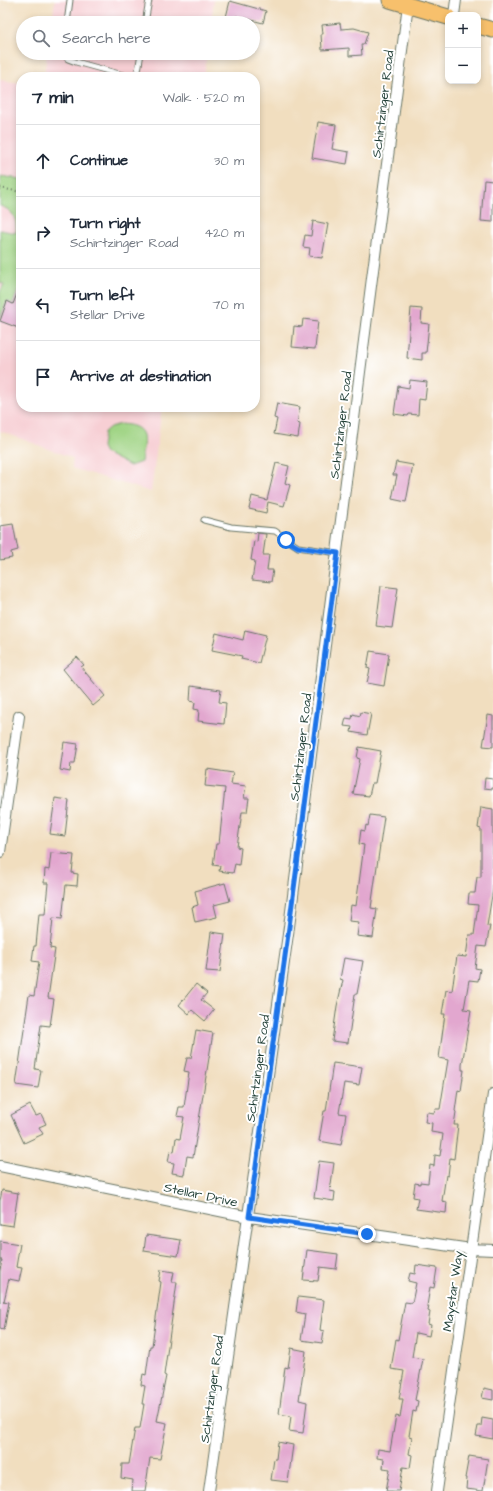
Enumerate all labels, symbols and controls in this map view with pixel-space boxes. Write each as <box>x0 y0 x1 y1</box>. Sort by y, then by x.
map controls <box>445 12 481 84</box>
button: + <box>445 12 481 48</box>
search box <box>16 16 260 60</box>
icon: search <box>30 27 52 49</box>
text: Search here <box>62 28 151 49</box>
button: − <box>445 48 481 84</box>
street label: Schirtzinger Road <box>367 49 400 159</box>
text: 7 min <box>32 86 74 110</box>
text: Walk · 520 m <box>163 89 244 107</box>
icon: ahead <box>32 150 54 172</box>
text: Continue <box>70 150 128 171</box>
text: 30 m <box>214 152 244 170</box>
text: Turn right <box>70 213 141 234</box>
icon: right <box>32 222 54 244</box>
text: 420 m <box>204 224 244 242</box>
text: Schirtzinger Road <box>70 234 178 252</box>
text: Turn left <box>70 285 134 306</box>
icon: left <box>32 294 54 316</box>
text: 70 m <box>212 296 244 314</box>
text: Stellar Drive <box>70 306 145 324</box>
icon: arrive <box>32 366 54 388</box>
text: Arrive at destination <box>70 366 211 387</box>
street label: Schirtzinger Road <box>325 370 358 480</box>
route start <box>277 531 295 549</box>
street label: Schirtzinger Road <box>285 692 318 802</box>
street label: Schirtzinger Road <box>242 1013 275 1123</box>
street label: Stellar Drive <box>162 1178 239 1212</box>
route end <box>358 1225 376 1243</box>
street label: Maystar Way <box>438 1250 469 1333</box>
street label: Schirtzinger Road <box>196 1334 229 1444</box>

